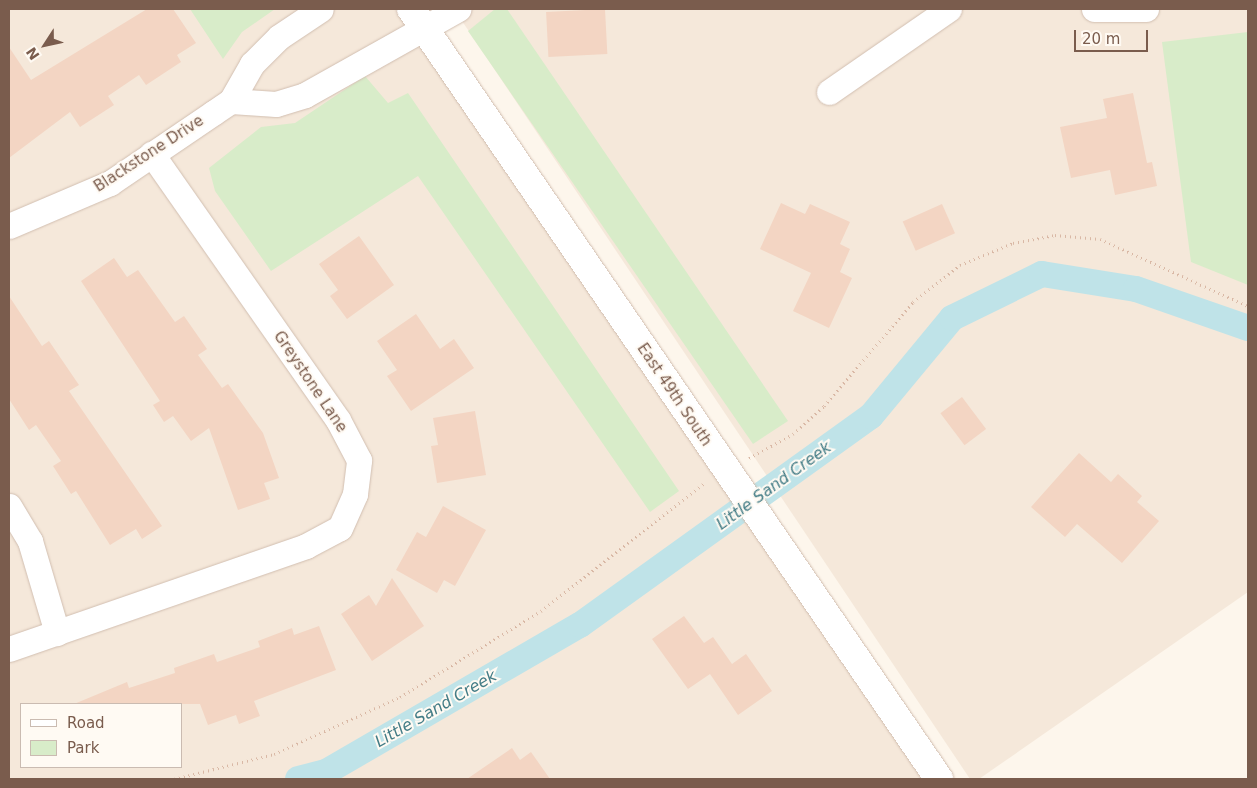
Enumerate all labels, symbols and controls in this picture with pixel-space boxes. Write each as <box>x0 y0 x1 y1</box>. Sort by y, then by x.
north arrow <box>20 20 70 70</box>
scale bar <box>1077 20 1151 52</box>
text: 20 m <box>1082 30 1120 48</box>
text: N <box>23 44 43 63</box>
street label: Blackstone Drive <box>91 112 207 196</box>
street label: Greystone Lane <box>269 328 351 436</box>
street label: East 49th South <box>633 340 715 450</box>
water label: Little Sand Creek <box>713 438 835 534</box>
water label: Little Sand Creek <box>372 666 500 752</box>
legend <box>20 703 182 768</box>
text: Road <box>67 714 105 732</box>
text: Park <box>67 739 99 757</box>

